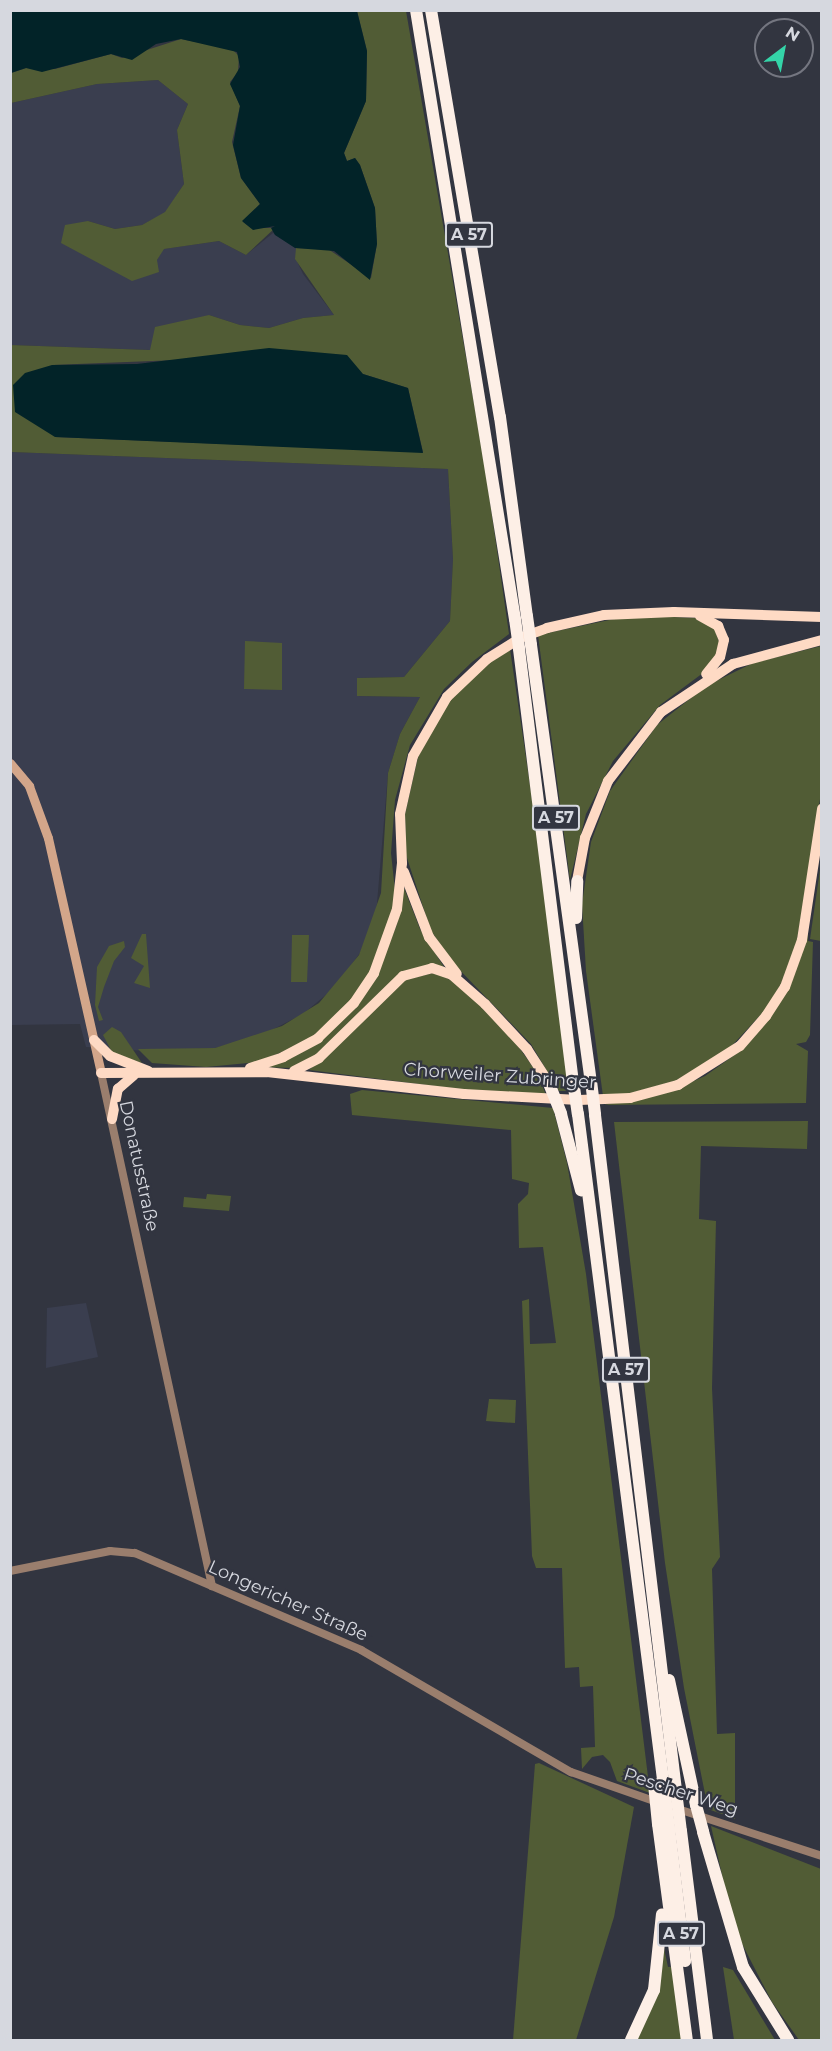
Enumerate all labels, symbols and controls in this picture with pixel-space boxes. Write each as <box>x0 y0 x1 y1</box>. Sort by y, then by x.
north arrow <box>754 18 814 78</box>
text: N <box>782 23 803 45</box>
road number: A 57 <box>444 222 494 248</box>
road number: A 57 <box>530 805 582 831</box>
street label: Chorweiler Zubringer <box>403 1058 597 1094</box>
street label: Donatusstraße <box>115 1099 163 1233</box>
road number: A 57 <box>600 1357 652 1383</box>
street label: Longericher Straße <box>205 1556 371 1646</box>
street label: Pescher Weg <box>621 1763 741 1821</box>
road number: A 57 <box>656 1921 706 1947</box>

